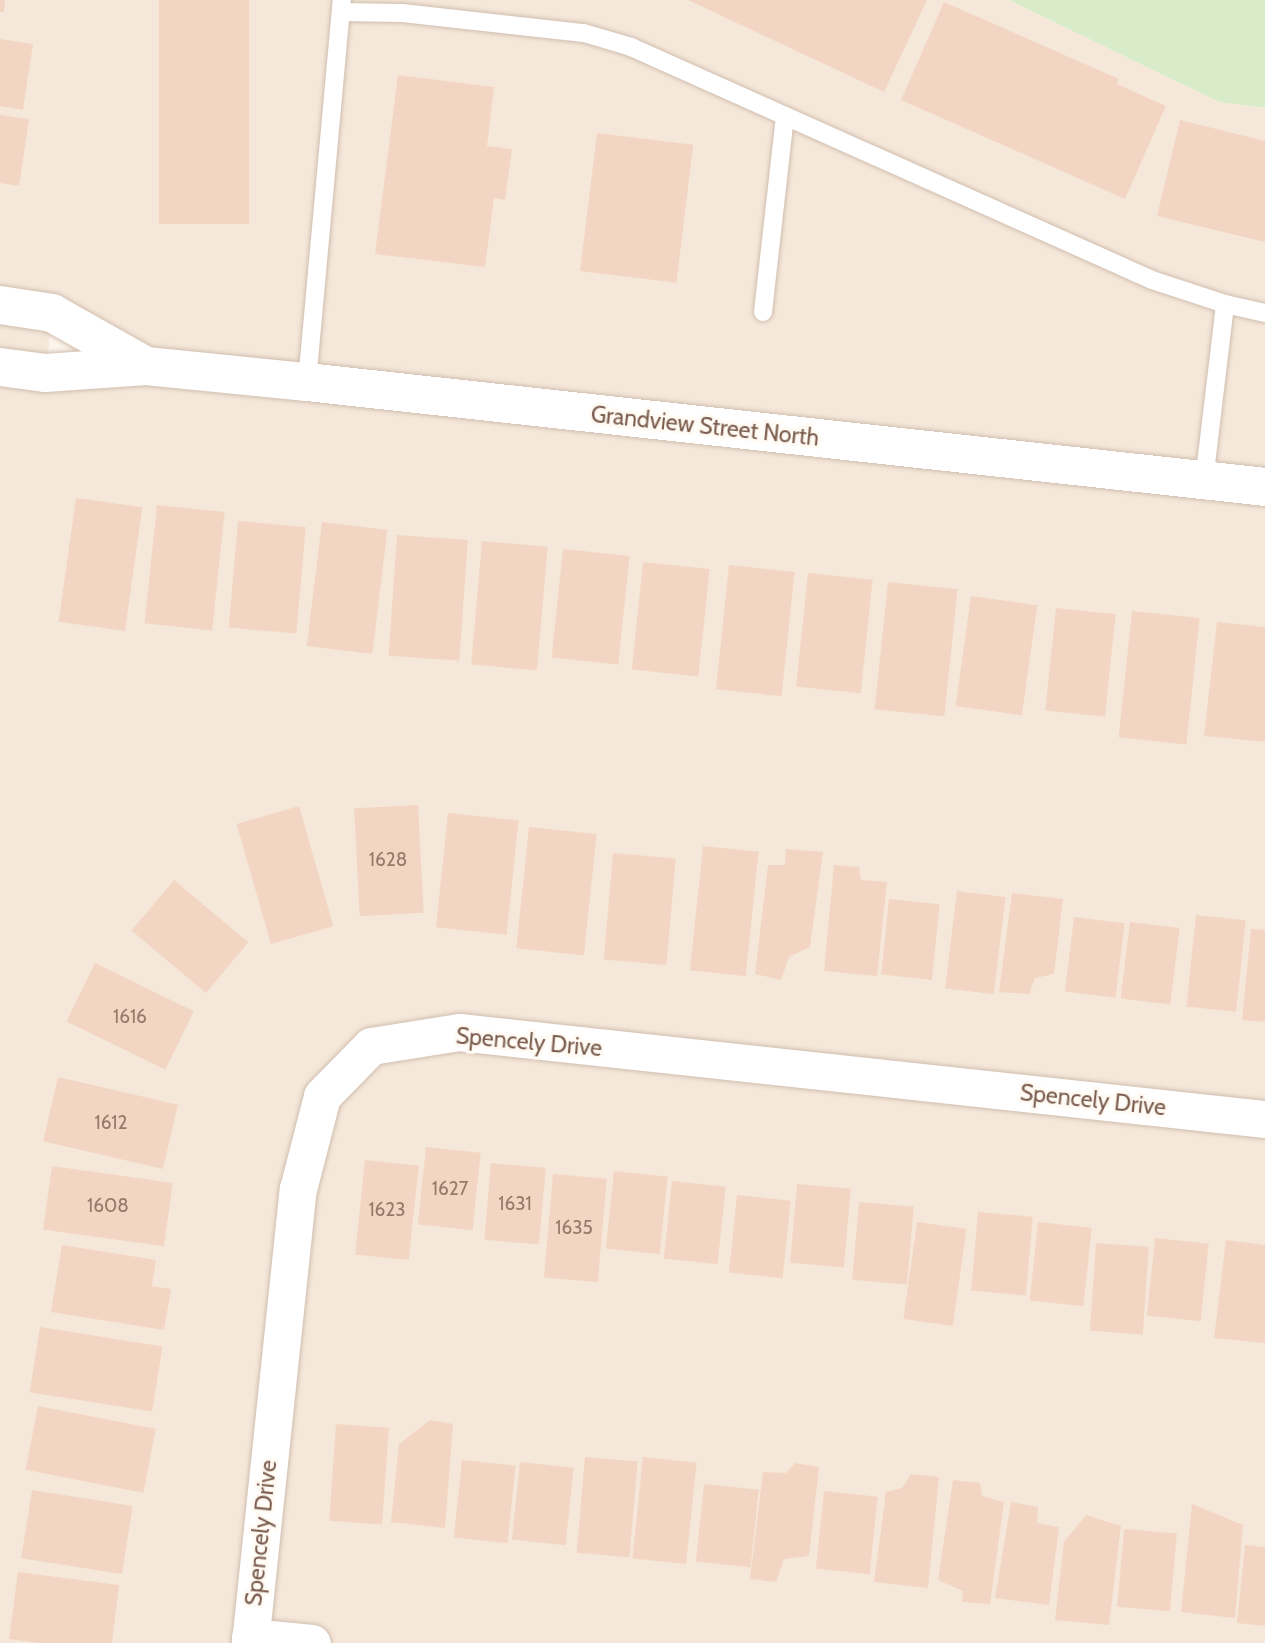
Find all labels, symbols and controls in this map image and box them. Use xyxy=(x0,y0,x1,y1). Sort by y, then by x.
street label: Grandview Street North xyxy=(590,400,820,452)
house number: 1628 xyxy=(369,849,407,871)
house number: 1616 xyxy=(113,1006,147,1028)
street label: Spencely Drive xyxy=(455,1022,603,1062)
street label: Spencely Drive xyxy=(1019,1079,1167,1121)
house number: 1612 xyxy=(95,1112,127,1134)
house number: 1627 xyxy=(432,1178,468,1200)
house number: 1631 xyxy=(498,1193,532,1215)
house number: 1608 xyxy=(87,1195,129,1217)
house number: 1623 xyxy=(368,1199,406,1221)
house number: 1635 xyxy=(555,1217,593,1239)
street label: Spencely Drive xyxy=(240,1459,282,1607)

